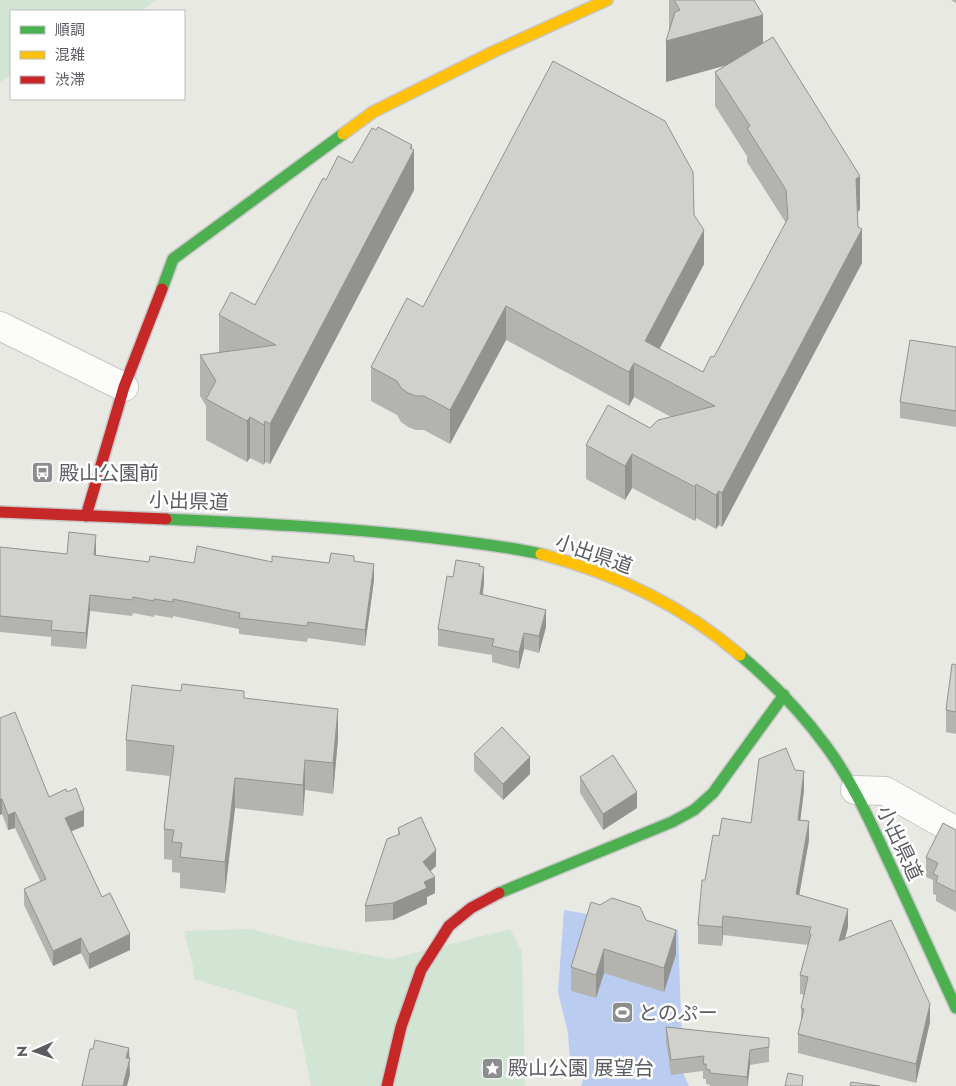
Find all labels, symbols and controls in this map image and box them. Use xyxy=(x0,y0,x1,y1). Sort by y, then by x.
legend xyxy=(10,10,185,100)
text: 順調 xyxy=(55,19,85,41)
text: 混雑 xyxy=(55,44,85,66)
text: 渋滞 xyxy=(55,69,85,91)
place label: 殿山公園前 xyxy=(59,459,159,488)
bus stop icon: 殿山公園前 xyxy=(31,461,55,485)
street label: 小出県道 xyxy=(149,486,229,517)
street label: 小出県道 xyxy=(551,528,636,581)
street label: 小出県道 xyxy=(870,801,930,886)
place label: とのぷー xyxy=(638,999,718,1028)
sports icon: とのぷー xyxy=(610,1001,634,1025)
north arrow xyxy=(10,1026,60,1076)
text: N xyxy=(12,1046,32,1057)
place label: 殿山公園 展望台 xyxy=(508,1054,654,1083)
place icon: 殿山公園 展望台 xyxy=(480,1056,504,1080)

